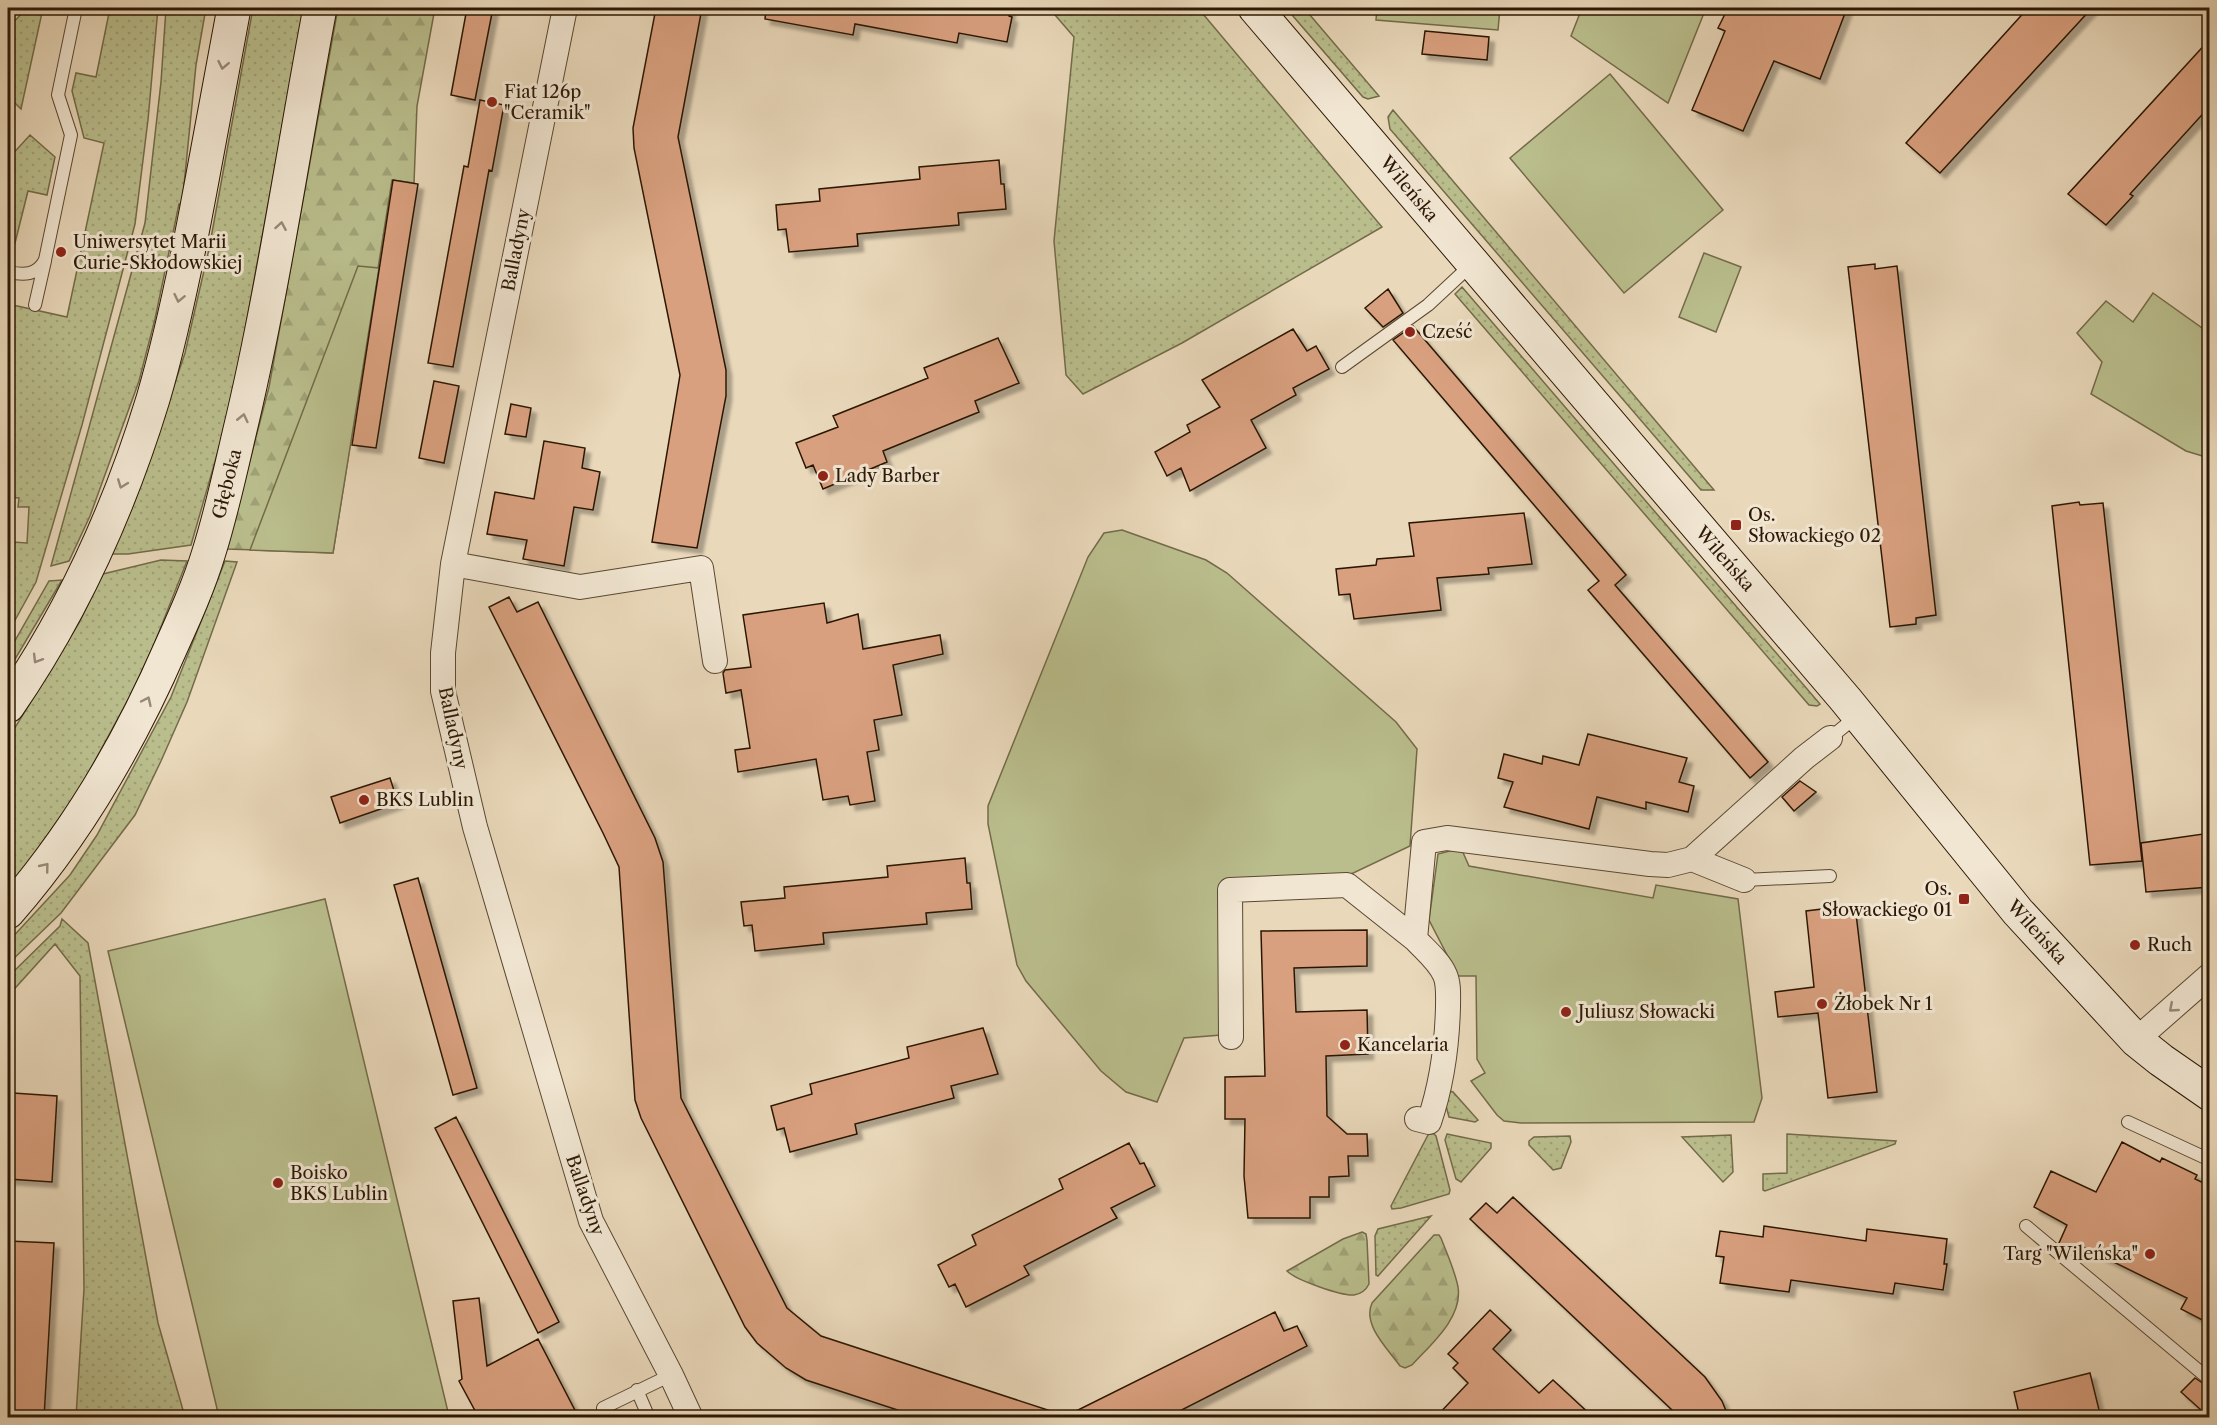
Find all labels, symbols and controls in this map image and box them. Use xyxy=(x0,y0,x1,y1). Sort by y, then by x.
one-way arrow xyxy=(217,60,230,70)
place label: Fiat 126p "Ceramik" xyxy=(504,81,591,124)
marker: Fiat 126p "Ceramik" xyxy=(485,95,499,109)
street label: Wileńska xyxy=(1375,151,1443,227)
street label: Balladyny xyxy=(497,206,535,293)
one-way arrow xyxy=(274,222,287,232)
place label: Uniwersytet Marii Curie-Skłodowskiej xyxy=(73,231,242,274)
marker: Uniwersytet Marii Curie-Skłodowskiej xyxy=(54,245,68,259)
one-way arrow xyxy=(173,293,186,303)
place label: Cześć xyxy=(1422,321,1473,343)
marker: Cześć xyxy=(1403,325,1417,339)
one-way arrow xyxy=(236,413,249,423)
street label: Głęboka xyxy=(208,446,246,521)
place label: Lady Barber xyxy=(835,465,940,487)
marker: Lady Barber xyxy=(816,469,830,483)
one-way arrow xyxy=(117,478,129,489)
place label: Os. Słowackiego 02 xyxy=(1748,504,1881,547)
marker: Os. Słowackiego 02 xyxy=(1729,518,1743,532)
street label: Wileńska xyxy=(1690,521,1760,596)
one-way arrow xyxy=(33,653,45,663)
street label: Balladyny xyxy=(434,685,473,772)
one-way arrow xyxy=(139,696,151,707)
place label: BKS Lublin xyxy=(376,789,474,811)
marker: BKS Lublin xyxy=(357,793,371,807)
one-way arrow xyxy=(38,862,49,873)
place label: Os. Słowackiego 01 xyxy=(1822,878,1952,921)
marker: Os. Słowackiego 01 xyxy=(1957,892,1971,906)
street label: Wileńska xyxy=(2002,895,2072,969)
place label: Ruch xyxy=(2147,934,2192,956)
marker: Ruch xyxy=(2128,938,2142,952)
place label: Żłobek Nr 1 xyxy=(1834,992,1933,1015)
marker: Żłobek Nr 1 xyxy=(1815,997,1829,1011)
place label: Juliusz Słowacki xyxy=(1575,1001,1716,1023)
one-way arrow xyxy=(2169,1001,2180,1012)
marker: Juliusz Słowacki xyxy=(1559,1005,1573,1019)
place label: Kancelaria xyxy=(1357,1034,1449,1056)
marker: Kancelaria xyxy=(1338,1038,1352,1052)
street label: Balladyny xyxy=(561,1152,609,1239)
place label: Boisko BKS Lublin xyxy=(290,1162,388,1205)
marker: Boisko BKS Lublin xyxy=(271,1176,285,1190)
place label: Targ "Wileńska" xyxy=(2003,1243,2138,1265)
marker: Targ "Wileńska" xyxy=(2143,1247,2157,1261)

